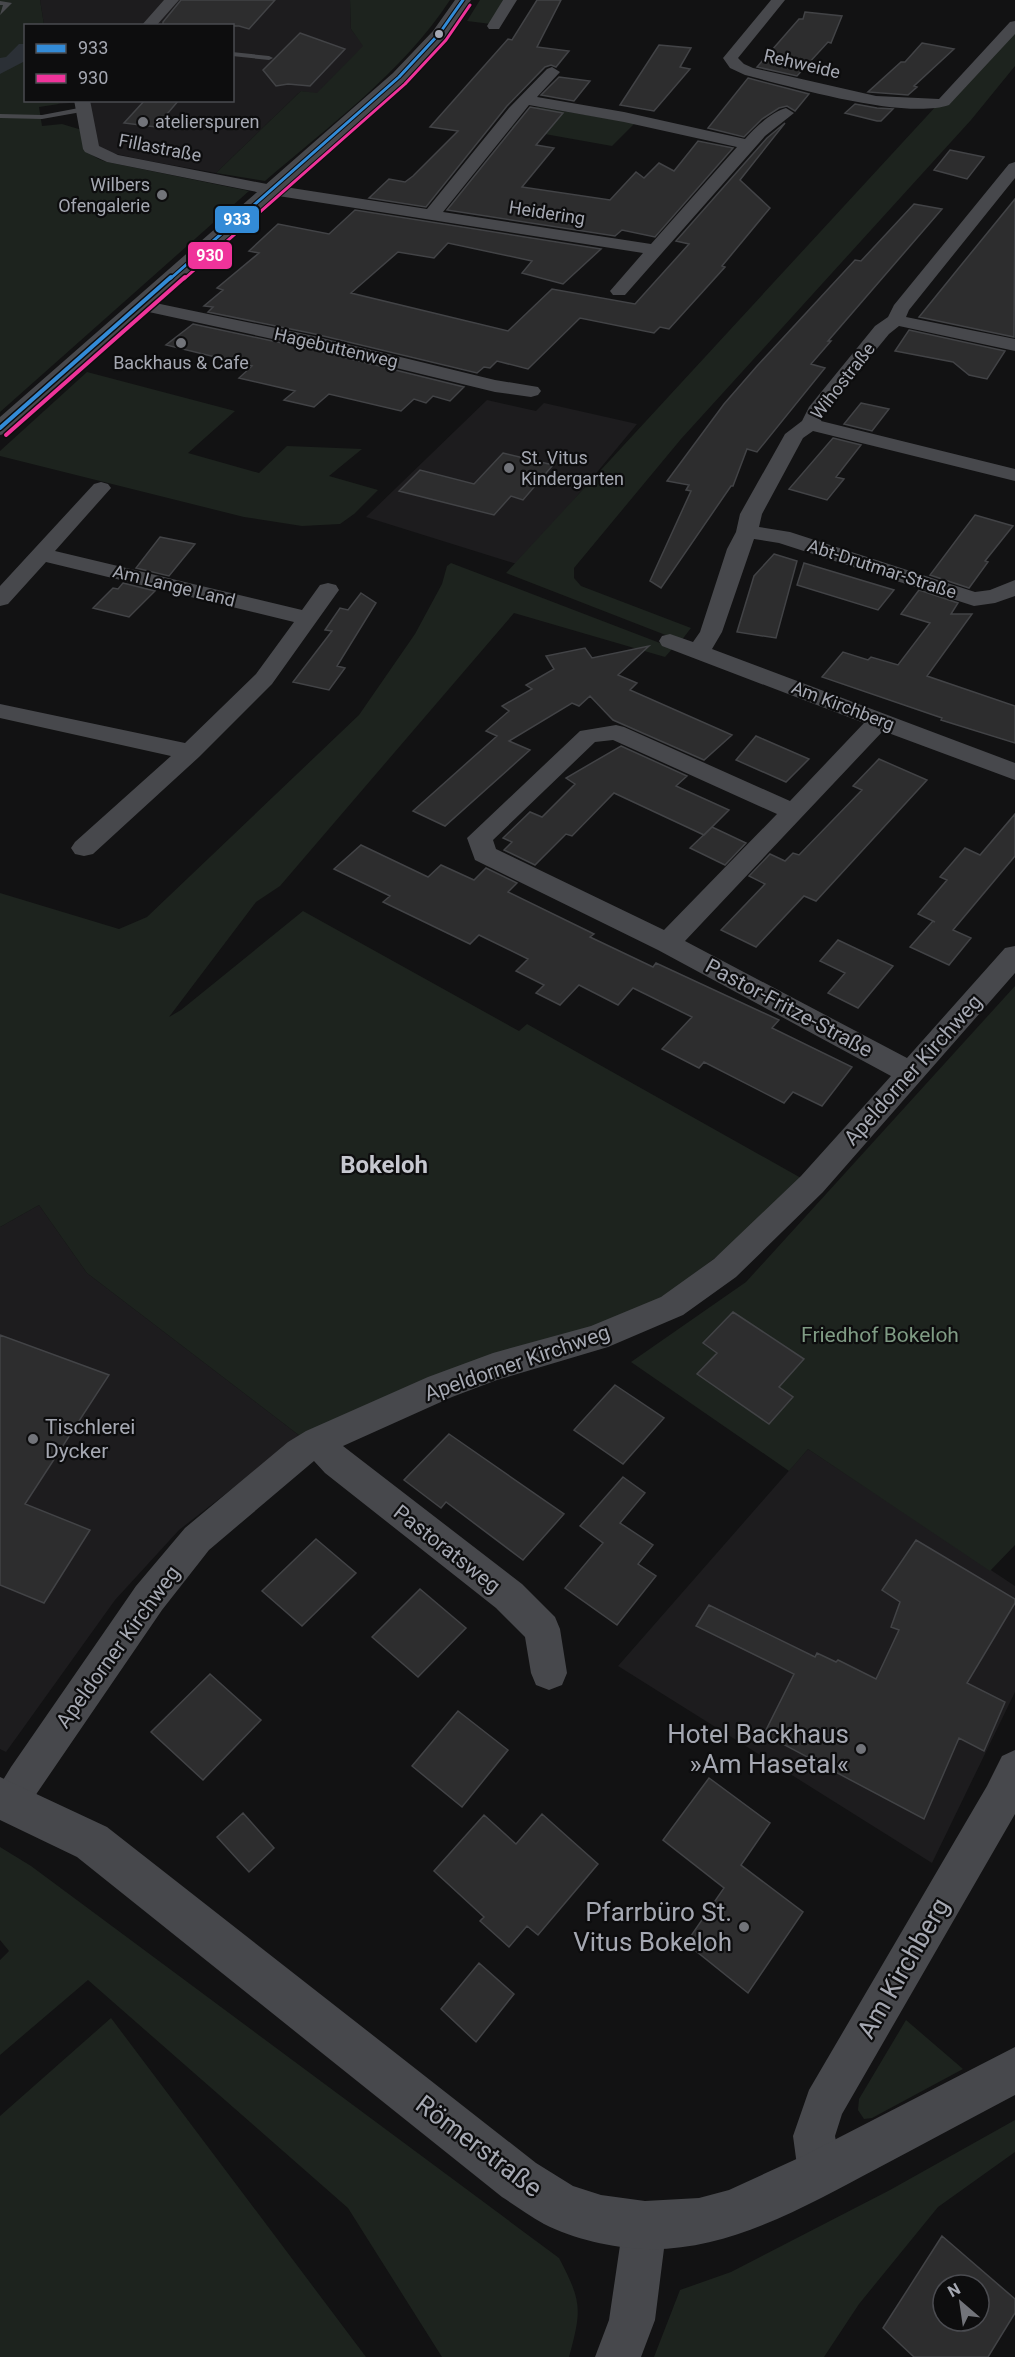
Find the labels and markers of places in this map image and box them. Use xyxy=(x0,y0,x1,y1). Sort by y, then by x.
unlabelled marker xyxy=(433,28,445,40)
place label: atelierspuren xyxy=(155,111,259,132)
marker: atelierspuren xyxy=(136,115,150,129)
place label: Wilbers Ofengalerie xyxy=(58,174,150,216)
marker: Wilbers Ofengalerie xyxy=(155,188,169,202)
marker: Backhaus & Cafe xyxy=(174,336,188,350)
place label: Backhaus & Cafe xyxy=(113,352,249,373)
place label: St. Vitus Kindergarten xyxy=(521,447,624,489)
marker: St. Vitus Kindergarten xyxy=(502,461,516,475)
place label: Tischlerei Dycker xyxy=(45,1415,135,1463)
marker: Tischlerei Dycker xyxy=(26,1432,40,1446)
place label: Hotel Backhaus »Am Hasetal« xyxy=(667,1719,849,1779)
marker: Hotel Backhaus »Am Hasetal« xyxy=(854,1742,868,1756)
place label: Pfarrbüro St. Vitus Bokeloh xyxy=(573,1897,732,1957)
marker: Pfarrbüro St. Vitus Bokeloh xyxy=(737,1920,751,1934)

